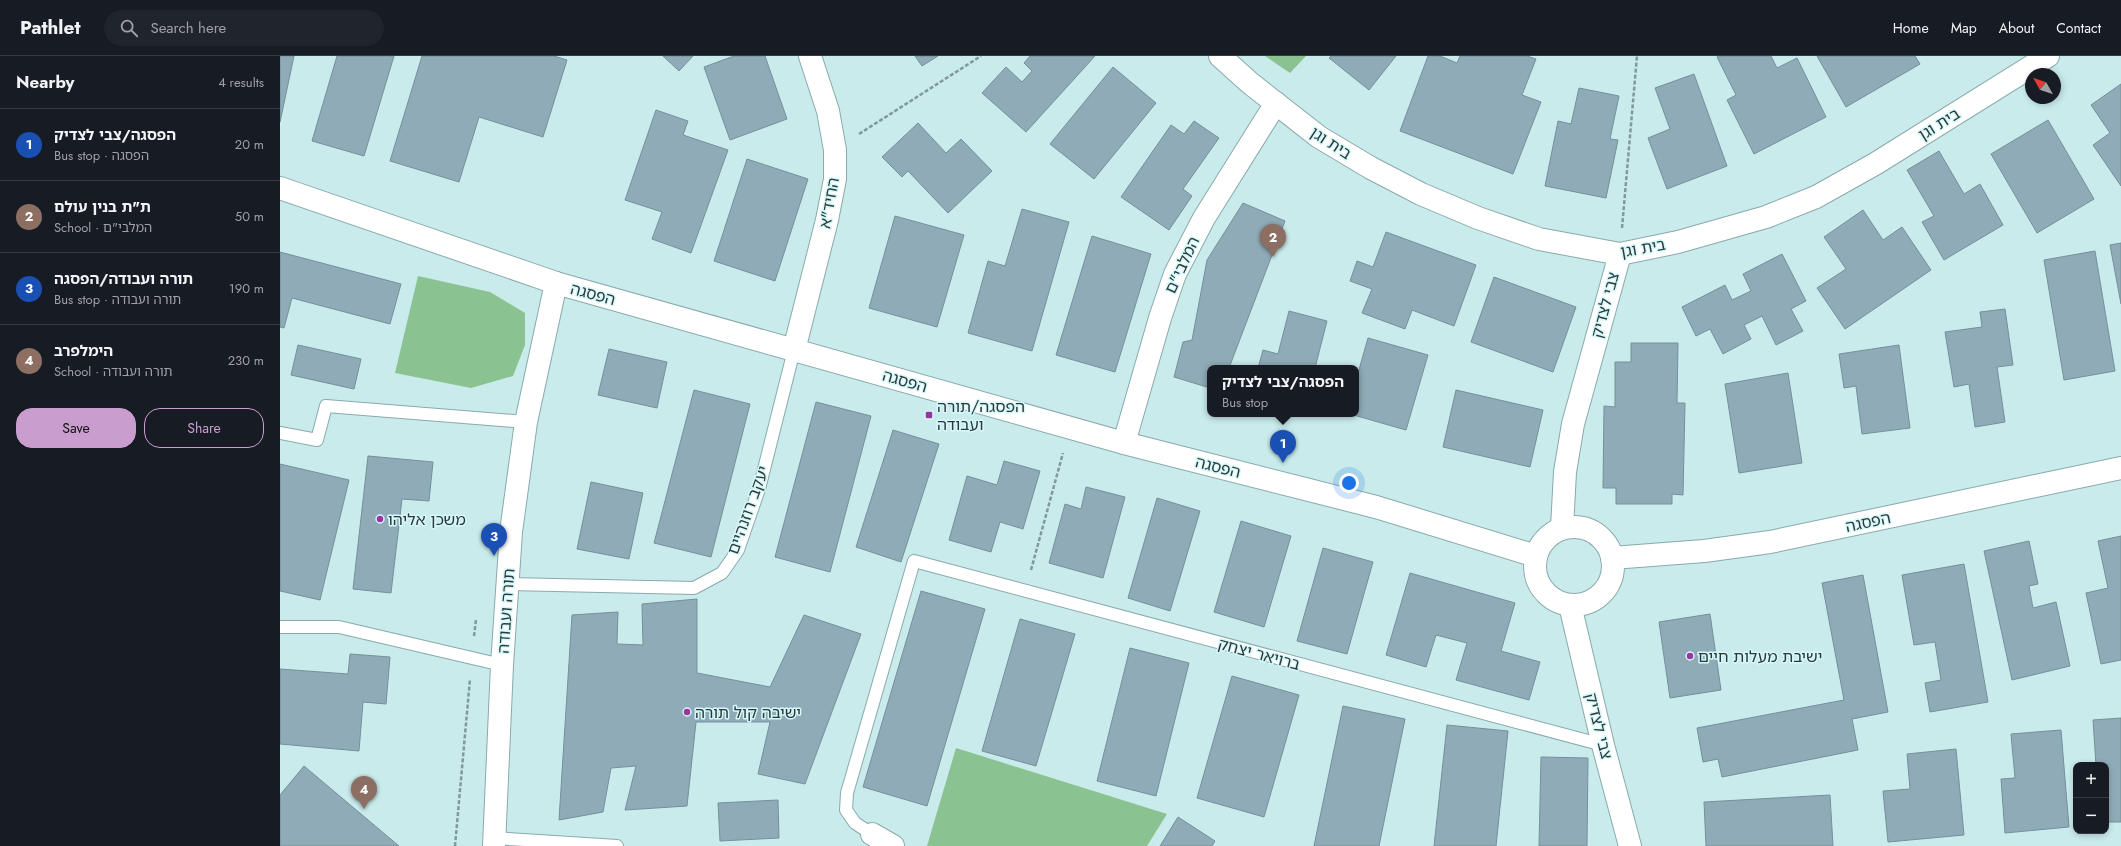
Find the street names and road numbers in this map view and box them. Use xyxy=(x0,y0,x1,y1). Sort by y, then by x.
street label: בית וגן xyxy=(1914,102,1964,146)
street label: בית וגן xyxy=(1306,121,1356,165)
street label: החיד"א xyxy=(813,176,845,230)
street label: המלבי"ם xyxy=(1159,233,1205,297)
street label: בית וגן xyxy=(1619,233,1667,263)
street label: צבי לצדיק xyxy=(1585,269,1625,341)
street label: הפסגה xyxy=(568,277,618,311)
street label: הפסגה xyxy=(880,364,930,398)
street label: הפסגה xyxy=(1193,450,1243,484)
street label: יעקב רוזנהיים xyxy=(721,463,775,557)
street label: הפסגה xyxy=(1843,506,1893,538)
street label: תורה ועבודה xyxy=(492,568,520,654)
street label: ברויאר יצחק xyxy=(1215,632,1303,676)
street label: צבי לצדיק xyxy=(1580,690,1618,762)

